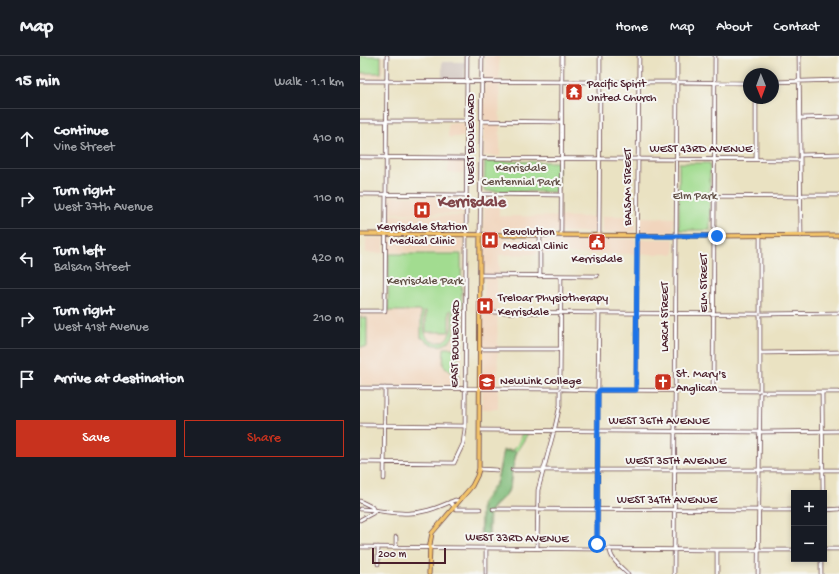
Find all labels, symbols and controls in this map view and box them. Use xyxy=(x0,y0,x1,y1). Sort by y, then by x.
text: Map xyxy=(20,16,53,39)
text: Home xyxy=(616,19,648,36)
text: Map xyxy=(670,19,694,36)
text: About xyxy=(716,19,752,36)
text: Contact xyxy=(774,19,819,36)
north arrow xyxy=(743,68,779,104)
text: 15 min xyxy=(16,72,60,92)
text: Walk · 1.1 km xyxy=(274,75,344,90)
place label: Pacific Spirit United Church xyxy=(586,78,657,106)
temple icon: Pacific Spirit United Church xyxy=(564,82,584,102)
street label: WEST BOULEVARD xyxy=(465,93,479,184)
text: Continue xyxy=(54,122,108,140)
icon: ahead xyxy=(16,128,38,150)
text: 410 m xyxy=(313,131,344,146)
text: Vine Street xyxy=(54,140,115,155)
street label: WEST 43RD AVENUE xyxy=(649,143,753,157)
street label: BALSAM STREET xyxy=(622,147,636,227)
park label: Kerrisdale Centennial Park xyxy=(482,162,562,190)
text: Turn right xyxy=(54,182,114,200)
icon: right xyxy=(16,188,38,210)
park label: Elm Park xyxy=(673,190,719,204)
text: 110 m xyxy=(314,191,344,206)
district label: Kerrisdale xyxy=(437,194,507,213)
text: West 37th Avenue xyxy=(54,200,153,215)
hospital icon: Kerrisdale Station Medical Clinic xyxy=(412,200,432,220)
place label: Kerrisdale Station Medical Clinic xyxy=(377,221,467,249)
place label: Revolution Medical Clinic xyxy=(503,226,568,254)
route end xyxy=(708,227,726,245)
hospital icon: Revolution Medical Clinic xyxy=(480,230,500,250)
public building icon: Kerrisdale xyxy=(587,232,607,252)
text: Turn left xyxy=(54,242,105,260)
icon: left xyxy=(16,248,38,270)
text: 420 m xyxy=(312,251,344,266)
street label: ELM STREET xyxy=(698,252,712,313)
place label: Kerrisdale xyxy=(572,253,623,267)
text: Balsam Street xyxy=(54,260,130,275)
park label: Kerrisdale Park xyxy=(387,275,465,289)
street label: LARCH STREET xyxy=(659,281,673,352)
place label: Treloar Physiotherapy Kerrisdale xyxy=(497,292,608,320)
hospital icon: Treloar Physiotherapy Kerrisdale xyxy=(475,296,495,316)
street label: EAST BOULEVARD xyxy=(448,300,464,388)
text: Turn right xyxy=(54,302,114,320)
icon: right xyxy=(16,308,38,330)
text: 210 m xyxy=(313,311,344,326)
text: West 41st Avenue xyxy=(54,320,149,335)
icon: arrive xyxy=(16,368,38,390)
place label: St. Mary's Anglican xyxy=(676,368,726,396)
text: Arrive at destination xyxy=(54,370,184,388)
school or university icon: NewLink College xyxy=(477,372,497,392)
church icon: St. Mary's Anglican xyxy=(653,372,673,392)
place label: NewLink College xyxy=(500,375,582,389)
street label: WEST 36TH AVENUE xyxy=(609,415,710,429)
button: Save xyxy=(16,420,176,457)
button: Share xyxy=(184,420,344,457)
street label: WEST 35TH AVENUE xyxy=(625,455,727,469)
map controls xyxy=(791,490,827,562)
button: + xyxy=(791,490,827,526)
street label: WEST 34TH AVENUE xyxy=(617,494,718,508)
button: − xyxy=(791,526,827,562)
street label: WEST 33RD AVENUE xyxy=(465,531,569,547)
route start xyxy=(588,535,606,553)
scale bar xyxy=(372,546,446,565)
text: 200 m xyxy=(378,549,406,561)

